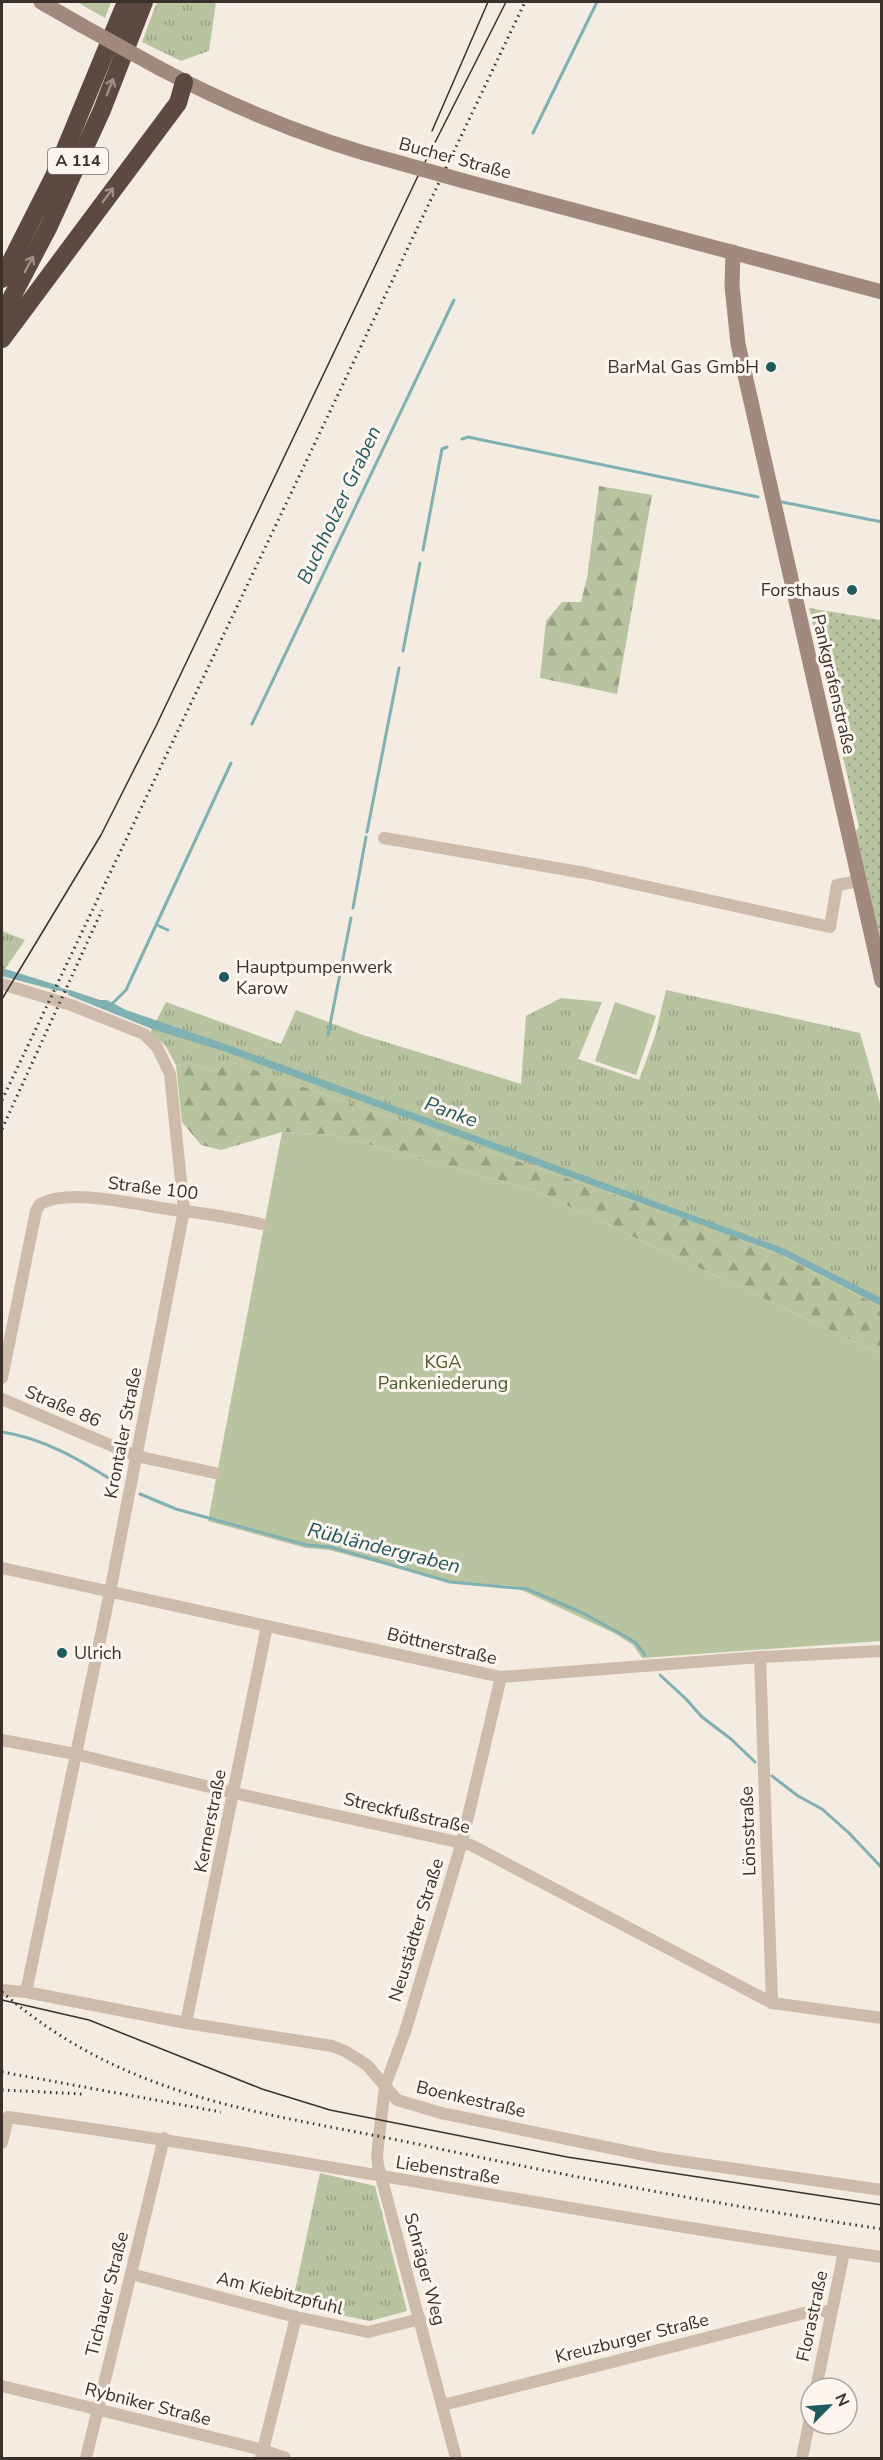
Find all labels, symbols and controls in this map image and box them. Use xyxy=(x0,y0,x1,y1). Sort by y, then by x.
one-way arrow xyxy=(106,78,117,97)
street label: Bucher Straße xyxy=(396,131,514,185)
road number: A 114 xyxy=(48,148,108,174)
one-way arrow xyxy=(102,187,115,203)
one-way arrow xyxy=(23,256,35,273)
place label: BarMal Gas GmbH xyxy=(607,355,759,379)
marker: BarMal Gas GmbH xyxy=(764,360,778,374)
water label: Buchholzer Graben xyxy=(291,422,387,588)
place label: Forsthaus xyxy=(761,578,840,602)
marker: Forsthaus xyxy=(845,583,859,597)
street label: Pankgrafenstraße xyxy=(806,612,862,756)
place label: Hauptpumpenwerk Karow xyxy=(236,955,393,1000)
marker: Hauptpumpenwerk Karow xyxy=(217,970,231,984)
water label: Panke xyxy=(421,1090,482,1134)
street label: Straße 100 xyxy=(106,1171,200,1205)
park label: KGA Pankeniederung xyxy=(378,1350,508,1395)
street label: Krontaler Straße xyxy=(98,1365,148,1501)
street label: Straße 86 xyxy=(21,1379,105,1433)
water label: Rübländergraben xyxy=(305,1516,463,1580)
street label: Böttnerstraße xyxy=(385,1622,499,1670)
place label: Ulrich xyxy=(74,1641,122,1665)
marker: Ulrich xyxy=(55,1646,69,1660)
street label: Kernerstraße xyxy=(188,1767,232,1875)
street label: Lönsstraße xyxy=(734,1786,762,1876)
street label: Streckfußstraße xyxy=(341,1787,473,1839)
street label: Neustädter Straße xyxy=(383,1855,449,2005)
street label: Boenkestraße xyxy=(414,2075,528,2123)
street label: Liebenstraße xyxy=(394,2150,502,2190)
street label: Schräger Weg xyxy=(398,2210,452,2328)
street label: Tichauer Straße xyxy=(80,2229,134,2359)
street label: Am Kiebitzpfuhl xyxy=(214,2266,346,2320)
street label: Florastraße xyxy=(791,2268,833,2364)
street label: Kreuzburger Straße xyxy=(553,2307,711,2369)
north arrow xyxy=(799,2376,859,2436)
street label: Rybniker Straße xyxy=(82,2377,214,2431)
text: N xyxy=(829,2390,854,2410)

